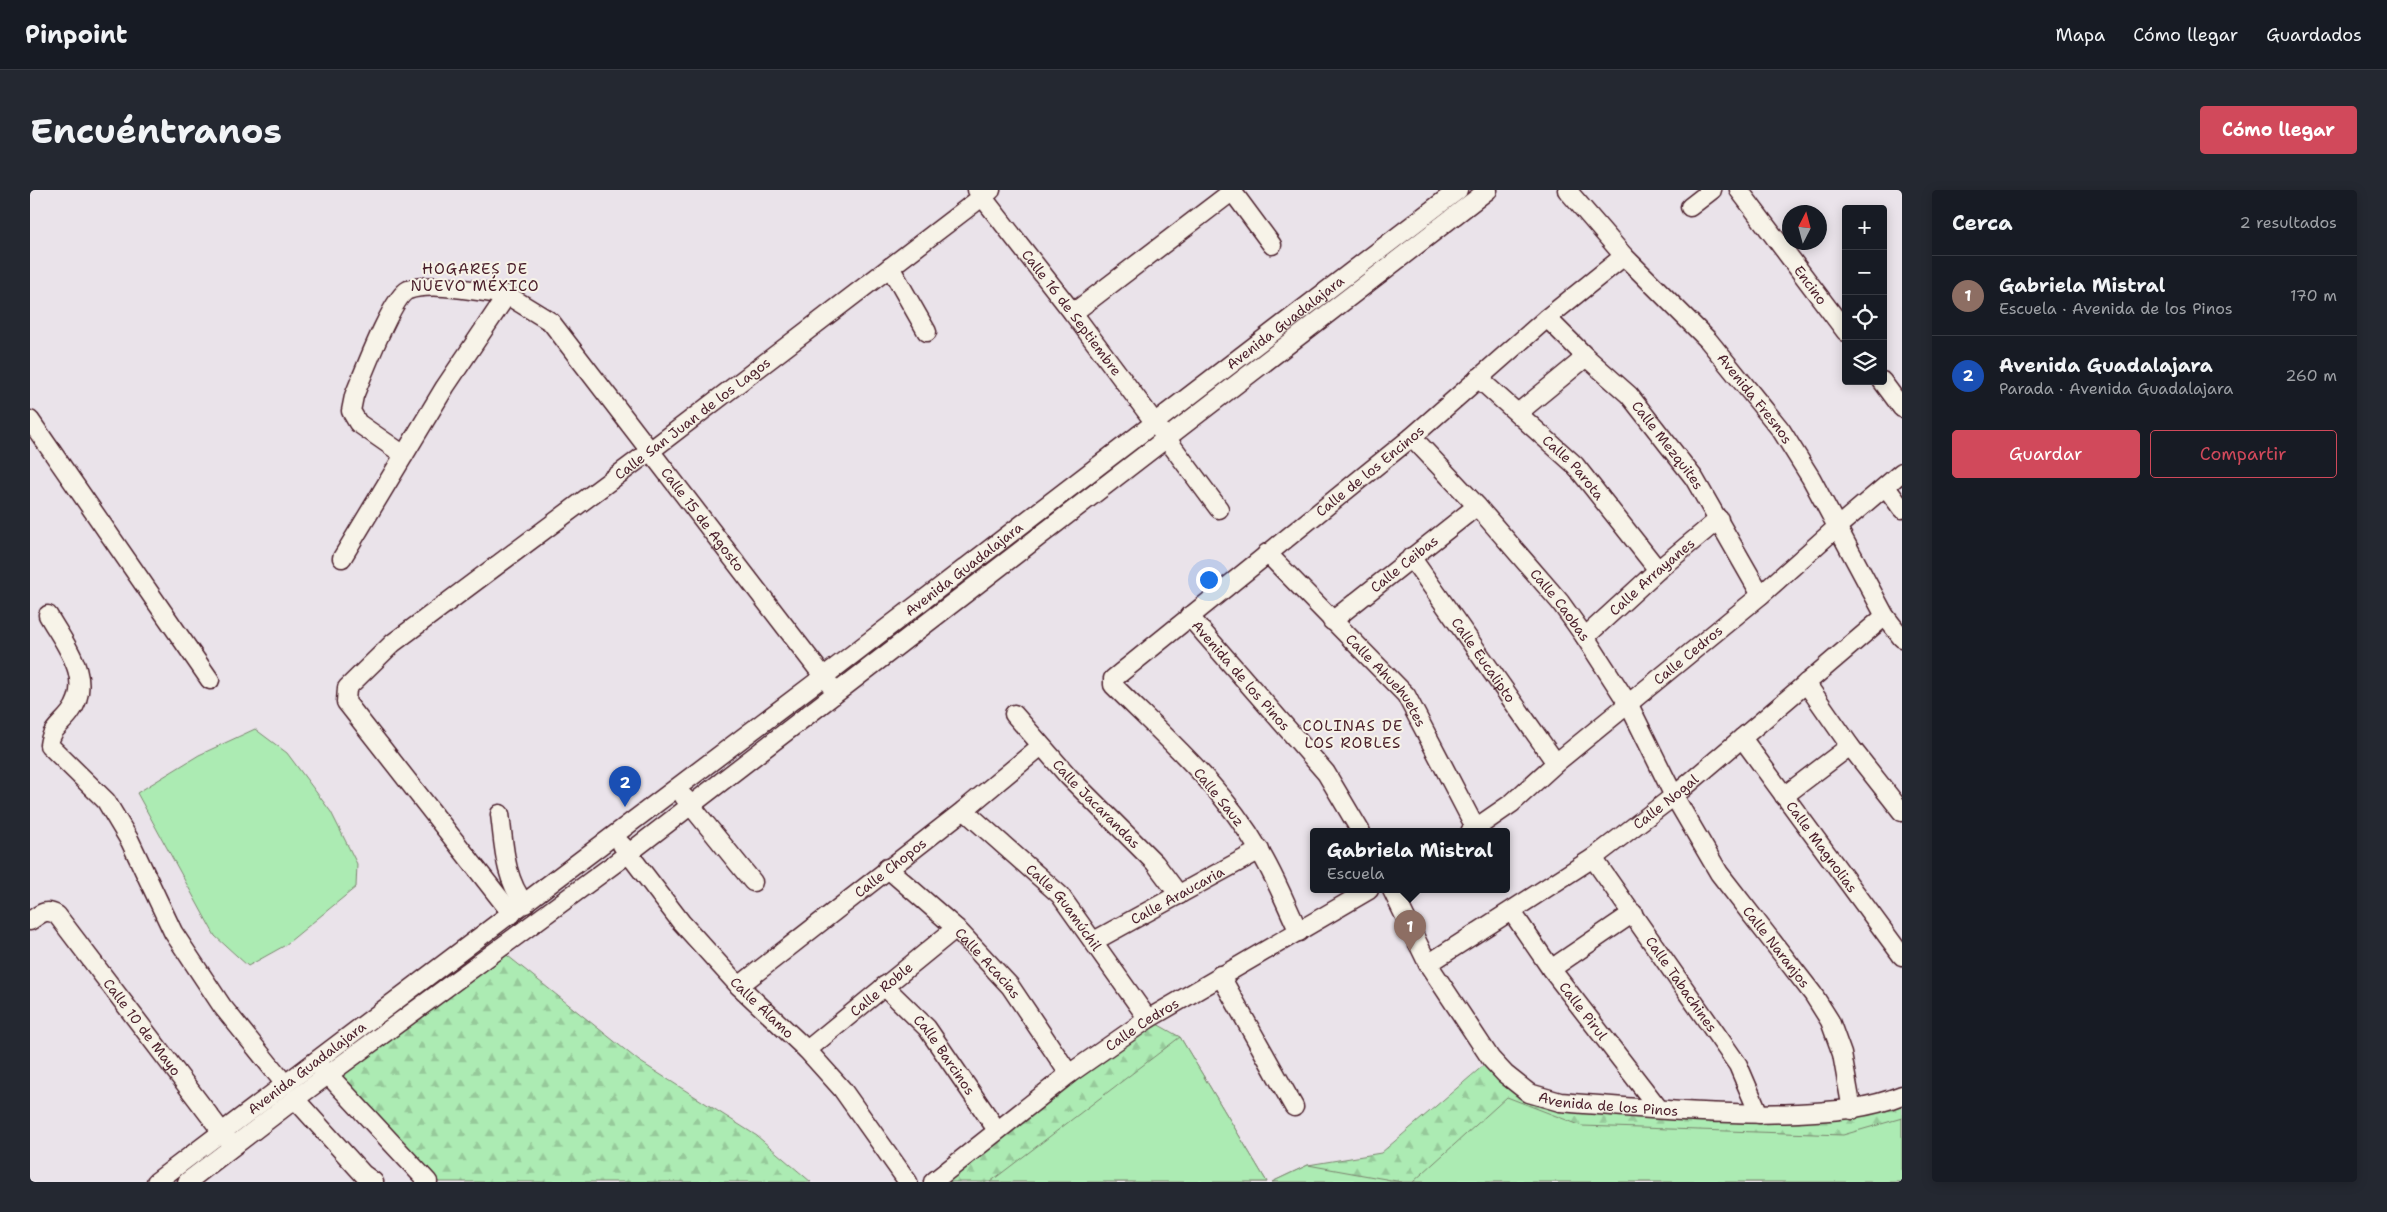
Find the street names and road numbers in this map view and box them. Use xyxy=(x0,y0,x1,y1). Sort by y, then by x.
street label: Calle 16 de Septiembre xyxy=(1018,246,1126,379)
street label: Encino xyxy=(1790,262,1831,308)
street label: Avenida Guadalajara xyxy=(1223,272,1348,373)
street label: Avenida Fresnos xyxy=(1713,349,1796,447)
street label: Calle San Juan de los Lagos xyxy=(611,353,774,483)
street label: Calle Mezquites xyxy=(1628,397,1708,493)
street label: Calle de los Encinos xyxy=(1312,421,1428,520)
street label: Calle Parota xyxy=(1539,431,1608,504)
street label: Calle 15 de Agosto xyxy=(657,464,748,575)
street label: Avenida Guadalajara xyxy=(901,518,1026,620)
street label: Calle Ceibas xyxy=(1366,531,1442,596)
street label: Calle Arrayanes xyxy=(1605,534,1698,619)
street label: Calle Caobas xyxy=(1526,565,1594,645)
street label: Calle Eucalipto xyxy=(1447,614,1520,706)
street label: Avenida de los Pinos xyxy=(1188,617,1294,735)
street label: Calle Cedros xyxy=(1650,621,1726,689)
street label: Calle Ahuehuetes xyxy=(1342,630,1430,730)
street label: Calle Jacarandas xyxy=(1049,756,1144,852)
street label: Calle Sauz xyxy=(1190,764,1248,830)
street label: Calle Nogal xyxy=(1629,770,1703,833)
street label: Calle Magnolias xyxy=(1782,798,1861,896)
street label: Calle Chopos xyxy=(851,834,930,901)
street label: Calle Guamúchil xyxy=(1022,860,1106,955)
street label: Calle Araucaria xyxy=(1127,862,1228,928)
street label: Calle Naranjos xyxy=(1739,902,1814,992)
street label: Calle Acacias xyxy=(951,924,1025,1002)
street label: Calle Tabachines xyxy=(1642,933,1721,1036)
street label: Calle Roble xyxy=(846,958,916,1020)
street label: Calle Álamo xyxy=(726,973,798,1042)
street label: Calle 10 de Mayo xyxy=(99,975,185,1080)
street label: Calle Pirul xyxy=(1555,978,1612,1044)
street label: Calle Cedros xyxy=(1102,994,1182,1055)
street label: Calle Barcinos xyxy=(910,1011,979,1098)
street label: Avenida Guadalajara xyxy=(244,1017,370,1118)
street label: Avenida de los Pinos xyxy=(1536,1087,1679,1120)

